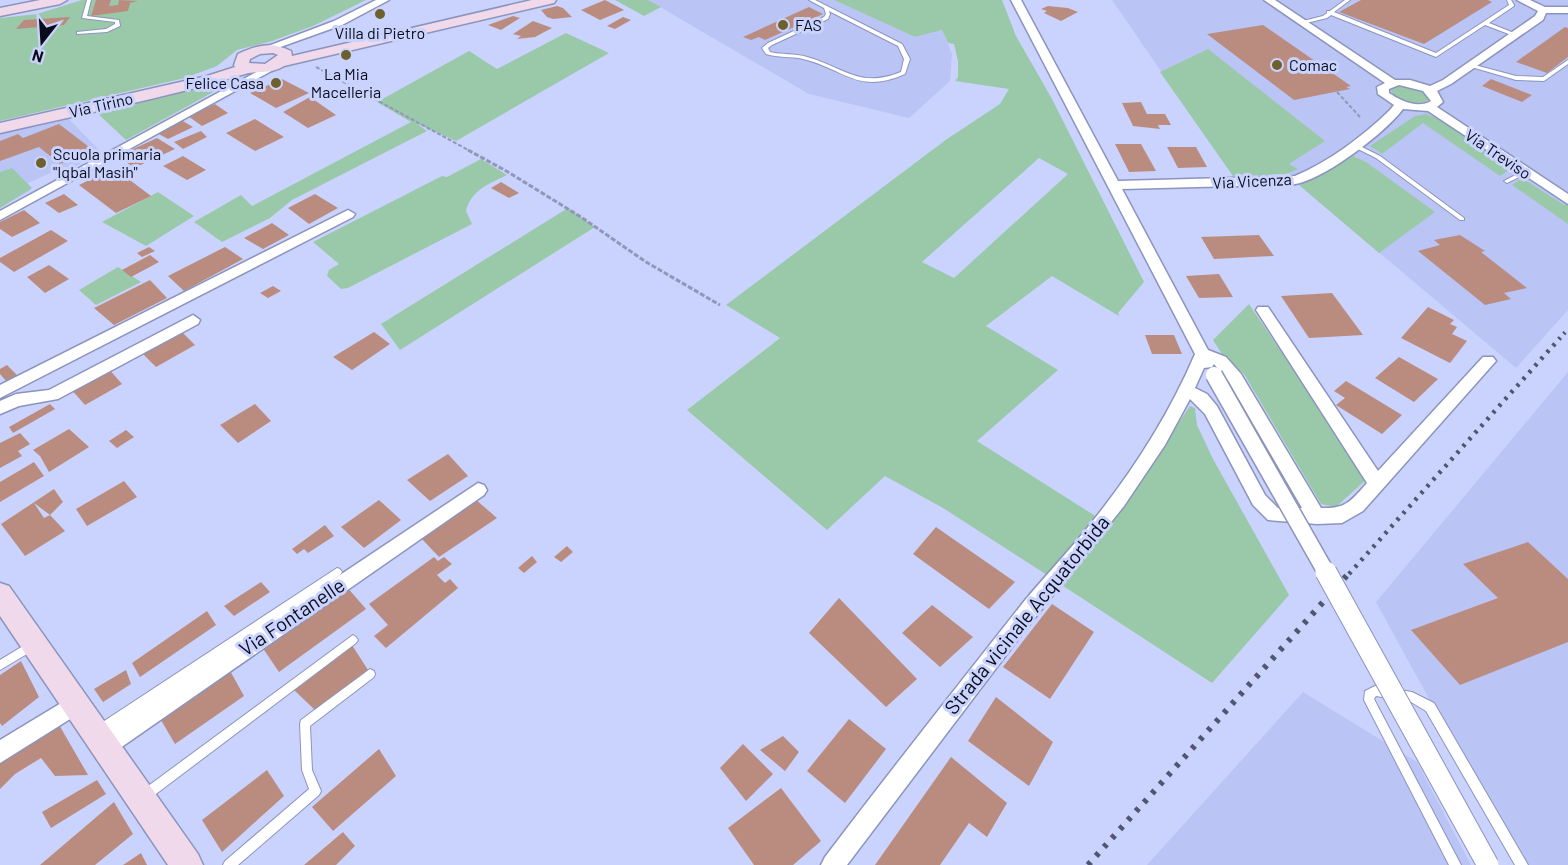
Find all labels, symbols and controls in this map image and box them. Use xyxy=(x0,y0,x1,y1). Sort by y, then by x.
marker: Villa di Pietro xyxy=(373,7,387,21)
north arrow xyxy=(12,12,72,72)
place label: FAS xyxy=(795,15,822,34)
marker: FAS xyxy=(776,18,790,32)
place label: Villa di Pietro xyxy=(335,23,425,42)
text: N xyxy=(30,46,45,67)
marker: La Mia Macelleria xyxy=(339,48,353,62)
place label: Comac xyxy=(1289,55,1337,74)
marker: Comac xyxy=(1270,58,1284,72)
place label: La Mia Macelleria xyxy=(311,64,381,101)
place label: Felice Casa xyxy=(186,73,264,92)
marker: Felice Casa xyxy=(269,76,283,90)
street label: Via Tirino xyxy=(67,88,135,121)
street label: Via Treviso xyxy=(1462,125,1535,183)
place label: Scuola primaria "Iqbal Masih" xyxy=(53,144,161,181)
marker: Scuola primaria "Iqbal Masih" xyxy=(34,156,48,170)
street label: Via Vicenza xyxy=(1212,169,1292,192)
street label: Strada vicinale Acquatorbida xyxy=(939,510,1114,718)
street label: Via Fontanelle xyxy=(234,572,349,660)

